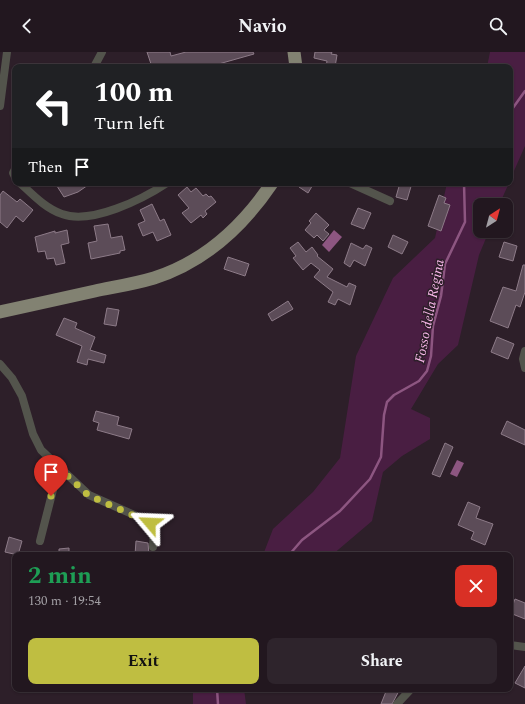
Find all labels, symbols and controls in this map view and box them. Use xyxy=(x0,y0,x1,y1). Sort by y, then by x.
text: Navio xyxy=(238,13,287,40)
icon: back xyxy=(16,15,38,37)
icon: search xyxy=(487,15,509,37)
text: 100 m xyxy=(94,71,173,114)
icon: left xyxy=(28,80,80,132)
text: Turn left xyxy=(94,110,165,137)
text: Then xyxy=(28,156,63,179)
icon: arrive xyxy=(71,156,93,178)
north arrow xyxy=(473,198,513,238)
map controls xyxy=(473,198,513,238)
water label: Fosso della Regina xyxy=(409,257,450,365)
pin xyxy=(34,455,68,496)
icon: arrive xyxy=(40,461,62,483)
position arrow xyxy=(129,502,171,544)
text: 2 min xyxy=(28,558,92,594)
button: close xyxy=(455,565,497,607)
text: 130 m · 19:54 xyxy=(28,591,101,611)
button: Exit xyxy=(28,638,259,684)
button: Share xyxy=(267,638,497,684)

